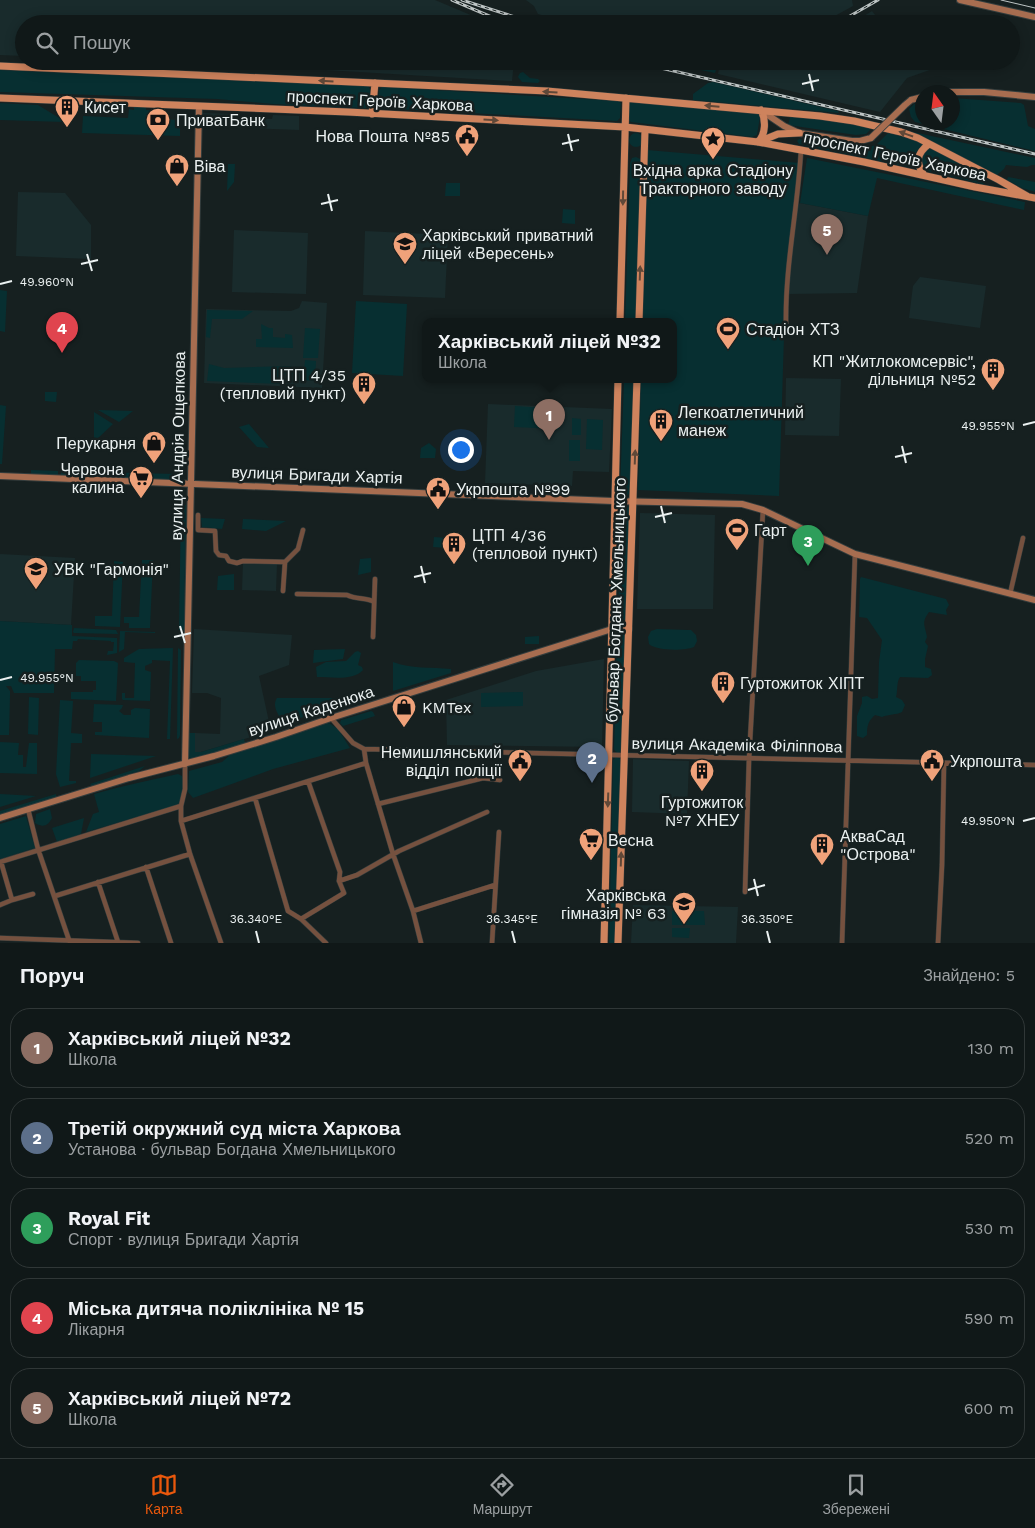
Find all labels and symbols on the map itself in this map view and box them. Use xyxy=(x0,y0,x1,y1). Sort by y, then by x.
one-way arrow xyxy=(318,77,334,85)
north arrow xyxy=(915,85,960,130)
street label: проспект Героїв Харкова xyxy=(286,87,474,115)
one-way arrow xyxy=(542,87,558,95)
building icon: Кисет xyxy=(54,94,80,128)
place label: Кисет xyxy=(84,98,127,117)
one-way arrow xyxy=(704,101,720,109)
bank icon: ПриватБанк xyxy=(145,107,171,141)
place label: ПриватБанк xyxy=(176,111,266,130)
one-way arrow xyxy=(483,116,499,124)
public building icon: Нова Пошта №85 xyxy=(454,123,480,157)
place icon: Вхідна арка Стадіону Тракторного заводу xyxy=(700,126,726,160)
place label: Нова Пошта №85 xyxy=(315,127,450,146)
street label: проспект Героїв Харкова xyxy=(802,127,988,185)
one-way arrow xyxy=(898,130,913,138)
shop icon: Віва xyxy=(164,153,190,187)
place label: Віва xyxy=(194,157,226,176)
place label: Вхідна арка Стадіону Тракторного заводу xyxy=(633,161,793,198)
one-way arrow xyxy=(619,191,627,207)
pin: 5 xyxy=(811,214,843,255)
place label: Харківський приватний ліцей «Вересень» xyxy=(422,226,593,263)
school or university icon: Харківський приватний ліцей «Вересень» xyxy=(392,231,418,265)
one-way arrow xyxy=(636,264,644,280)
text: 49.960°N xyxy=(20,275,74,289)
pin: 4 xyxy=(46,312,78,353)
sports icon: Стадіон ХТЗ xyxy=(715,316,741,350)
place label: Стадіон ХТЗ xyxy=(746,320,840,339)
street label: вулиця Андрія Ощепкова xyxy=(167,351,189,541)
place label: КП "Житлокомсервіс", дільниця №52 xyxy=(812,352,976,389)
building icon: КП "Житлокомсервіс", дільниця №52 xyxy=(980,357,1006,391)
place label: ЦТП 4/35 (тепловий пункт) xyxy=(220,366,346,403)
building icon: ЦТП 4/35 (тепловий пункт) xyxy=(351,371,377,405)
pin: 1 xyxy=(533,399,565,440)
place label: Легкоатлетичний манеж xyxy=(678,403,804,440)
building icon: Легкоатлетичний манеж xyxy=(648,408,674,442)
text: 49.955°N xyxy=(961,419,1015,433)
shop icon: Перукарня xyxy=(141,430,167,464)
place label: Перукарня xyxy=(56,434,136,453)
your location xyxy=(448,437,474,463)
one-way arrow xyxy=(631,449,639,465)
place label: Червона калина xyxy=(61,460,124,497)
street label: вулиця Бригади Хартія xyxy=(231,463,403,487)
supermarket icon: Червона калина xyxy=(128,465,154,499)
public building icon: Укрпошта №99 xyxy=(425,476,451,510)
street label: бульвар Богдана Хмельницького xyxy=(602,477,630,723)
place label: Укрпошта №99 xyxy=(456,480,571,499)
sports icon: Гарт xyxy=(724,517,750,551)
place label: Гарт xyxy=(754,521,787,540)
pin: 3 xyxy=(792,525,824,566)
place label: ЦТП 4/36 (тепловой пункт) xyxy=(472,526,598,563)
building icon: ЦТП 4/36 (тепловой пункт) xyxy=(441,531,467,565)
school or university icon: УВК "Гармонія" xyxy=(23,556,49,590)
place label: УВК "Гармонія" xyxy=(54,560,169,579)
building icon: Гуртожиток ХІПТ xyxy=(710,670,736,704)
text: 49.955°N xyxy=(20,671,74,685)
place label: Гуртожиток ХІПТ xyxy=(740,674,865,693)
street label: вулиця Каденюка xyxy=(246,682,376,740)
shop icon: KMTex xyxy=(391,694,417,728)
place label: KMTex xyxy=(422,698,472,717)
street label: вулиця Академіка Філіппова xyxy=(631,734,843,756)
pin: 2 xyxy=(576,742,608,783)
place label: Немишлянський відділ поліції xyxy=(381,743,503,780)
public building icon: Немишлянський відділ поліції xyxy=(507,748,533,782)
public building icon: Укрпошта xyxy=(919,748,945,782)
place label: Укрпошта xyxy=(950,752,1022,771)
building icon: Гуртожиток №7 ХНЕУ xyxy=(689,758,715,792)
one-way arrow xyxy=(603,792,611,808)
place label: Гуртожиток №7 ХНЕУ xyxy=(661,793,744,830)
text: 49.950°N xyxy=(961,814,1015,828)
supermarket icon: Весна xyxy=(578,827,604,861)
place label: АкваСад "Острова" xyxy=(840,827,916,864)
place label: Весна xyxy=(608,831,653,850)
building icon: АкваСад "Острова" xyxy=(809,832,835,866)
one-way arrow xyxy=(617,851,625,867)
place label: Харківська гімназія № 63 xyxy=(561,886,666,923)
school or university icon: Харківська гімназія № 63 xyxy=(671,891,697,925)
text: 36.340°E xyxy=(230,912,283,926)
text: 36.345°E xyxy=(486,912,538,926)
text: 36.350°E xyxy=(741,912,793,926)

